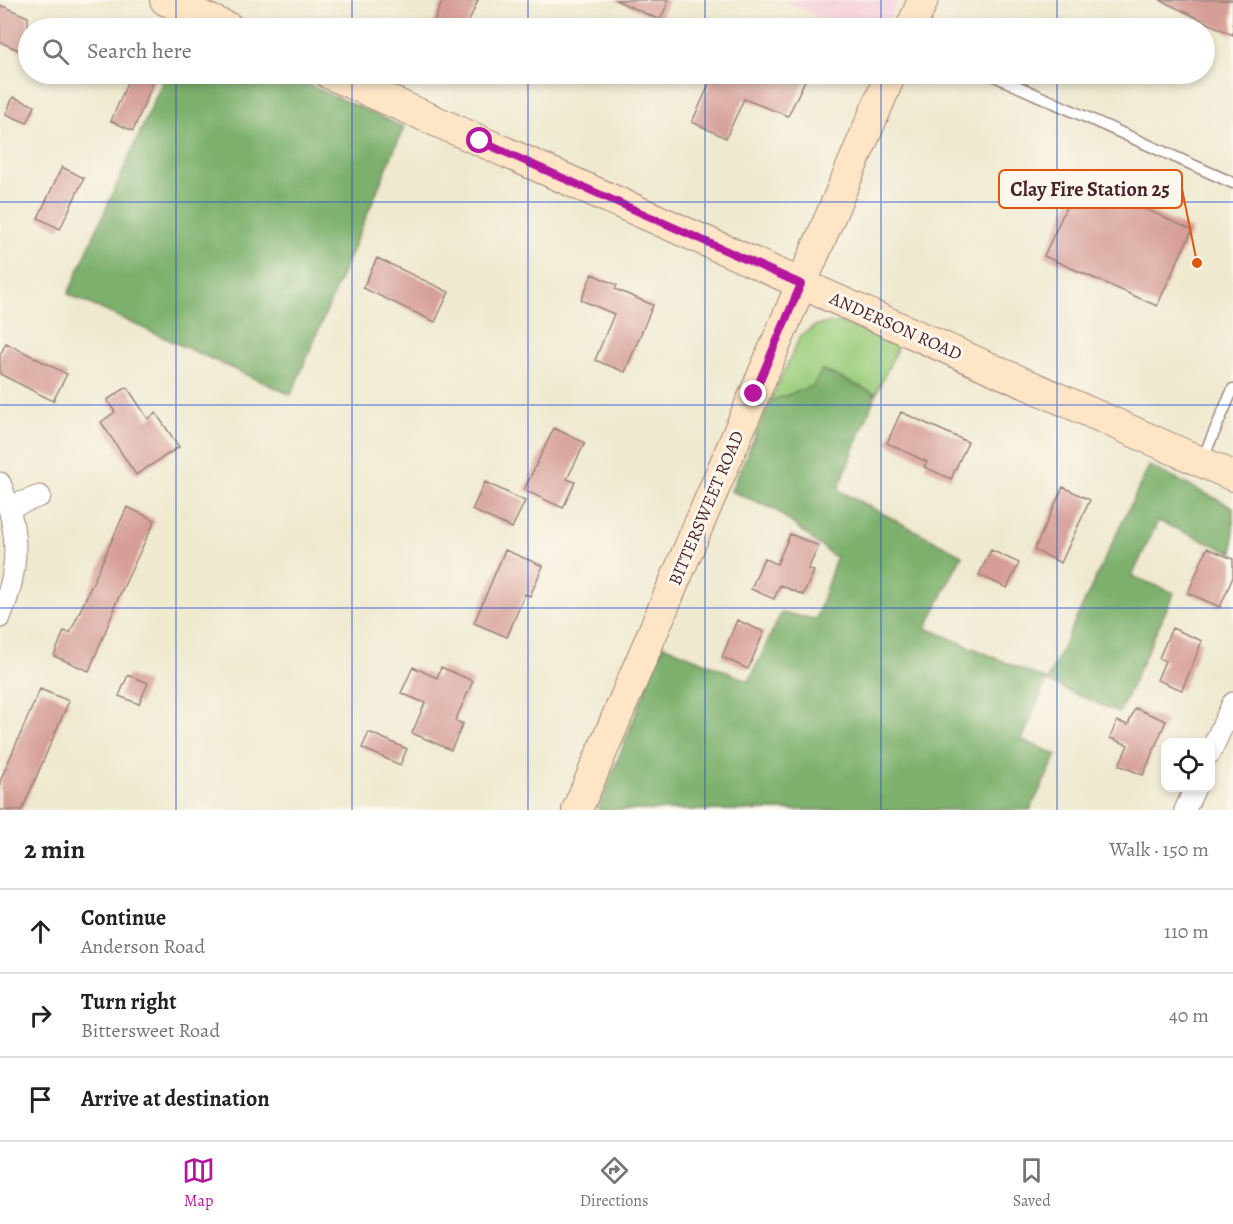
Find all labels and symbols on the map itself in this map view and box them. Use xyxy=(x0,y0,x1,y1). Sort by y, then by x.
route start xyxy=(466,127,492,153)
callout: Clay Fire Station 25 xyxy=(999,170,1182,208)
text: Clay Fire Station 25 xyxy=(1010,176,1170,203)
street label: ANDERSON ROAD xyxy=(825,286,966,366)
route end xyxy=(740,380,766,406)
street label: BITTERSWEET ROAD xyxy=(663,427,749,589)

